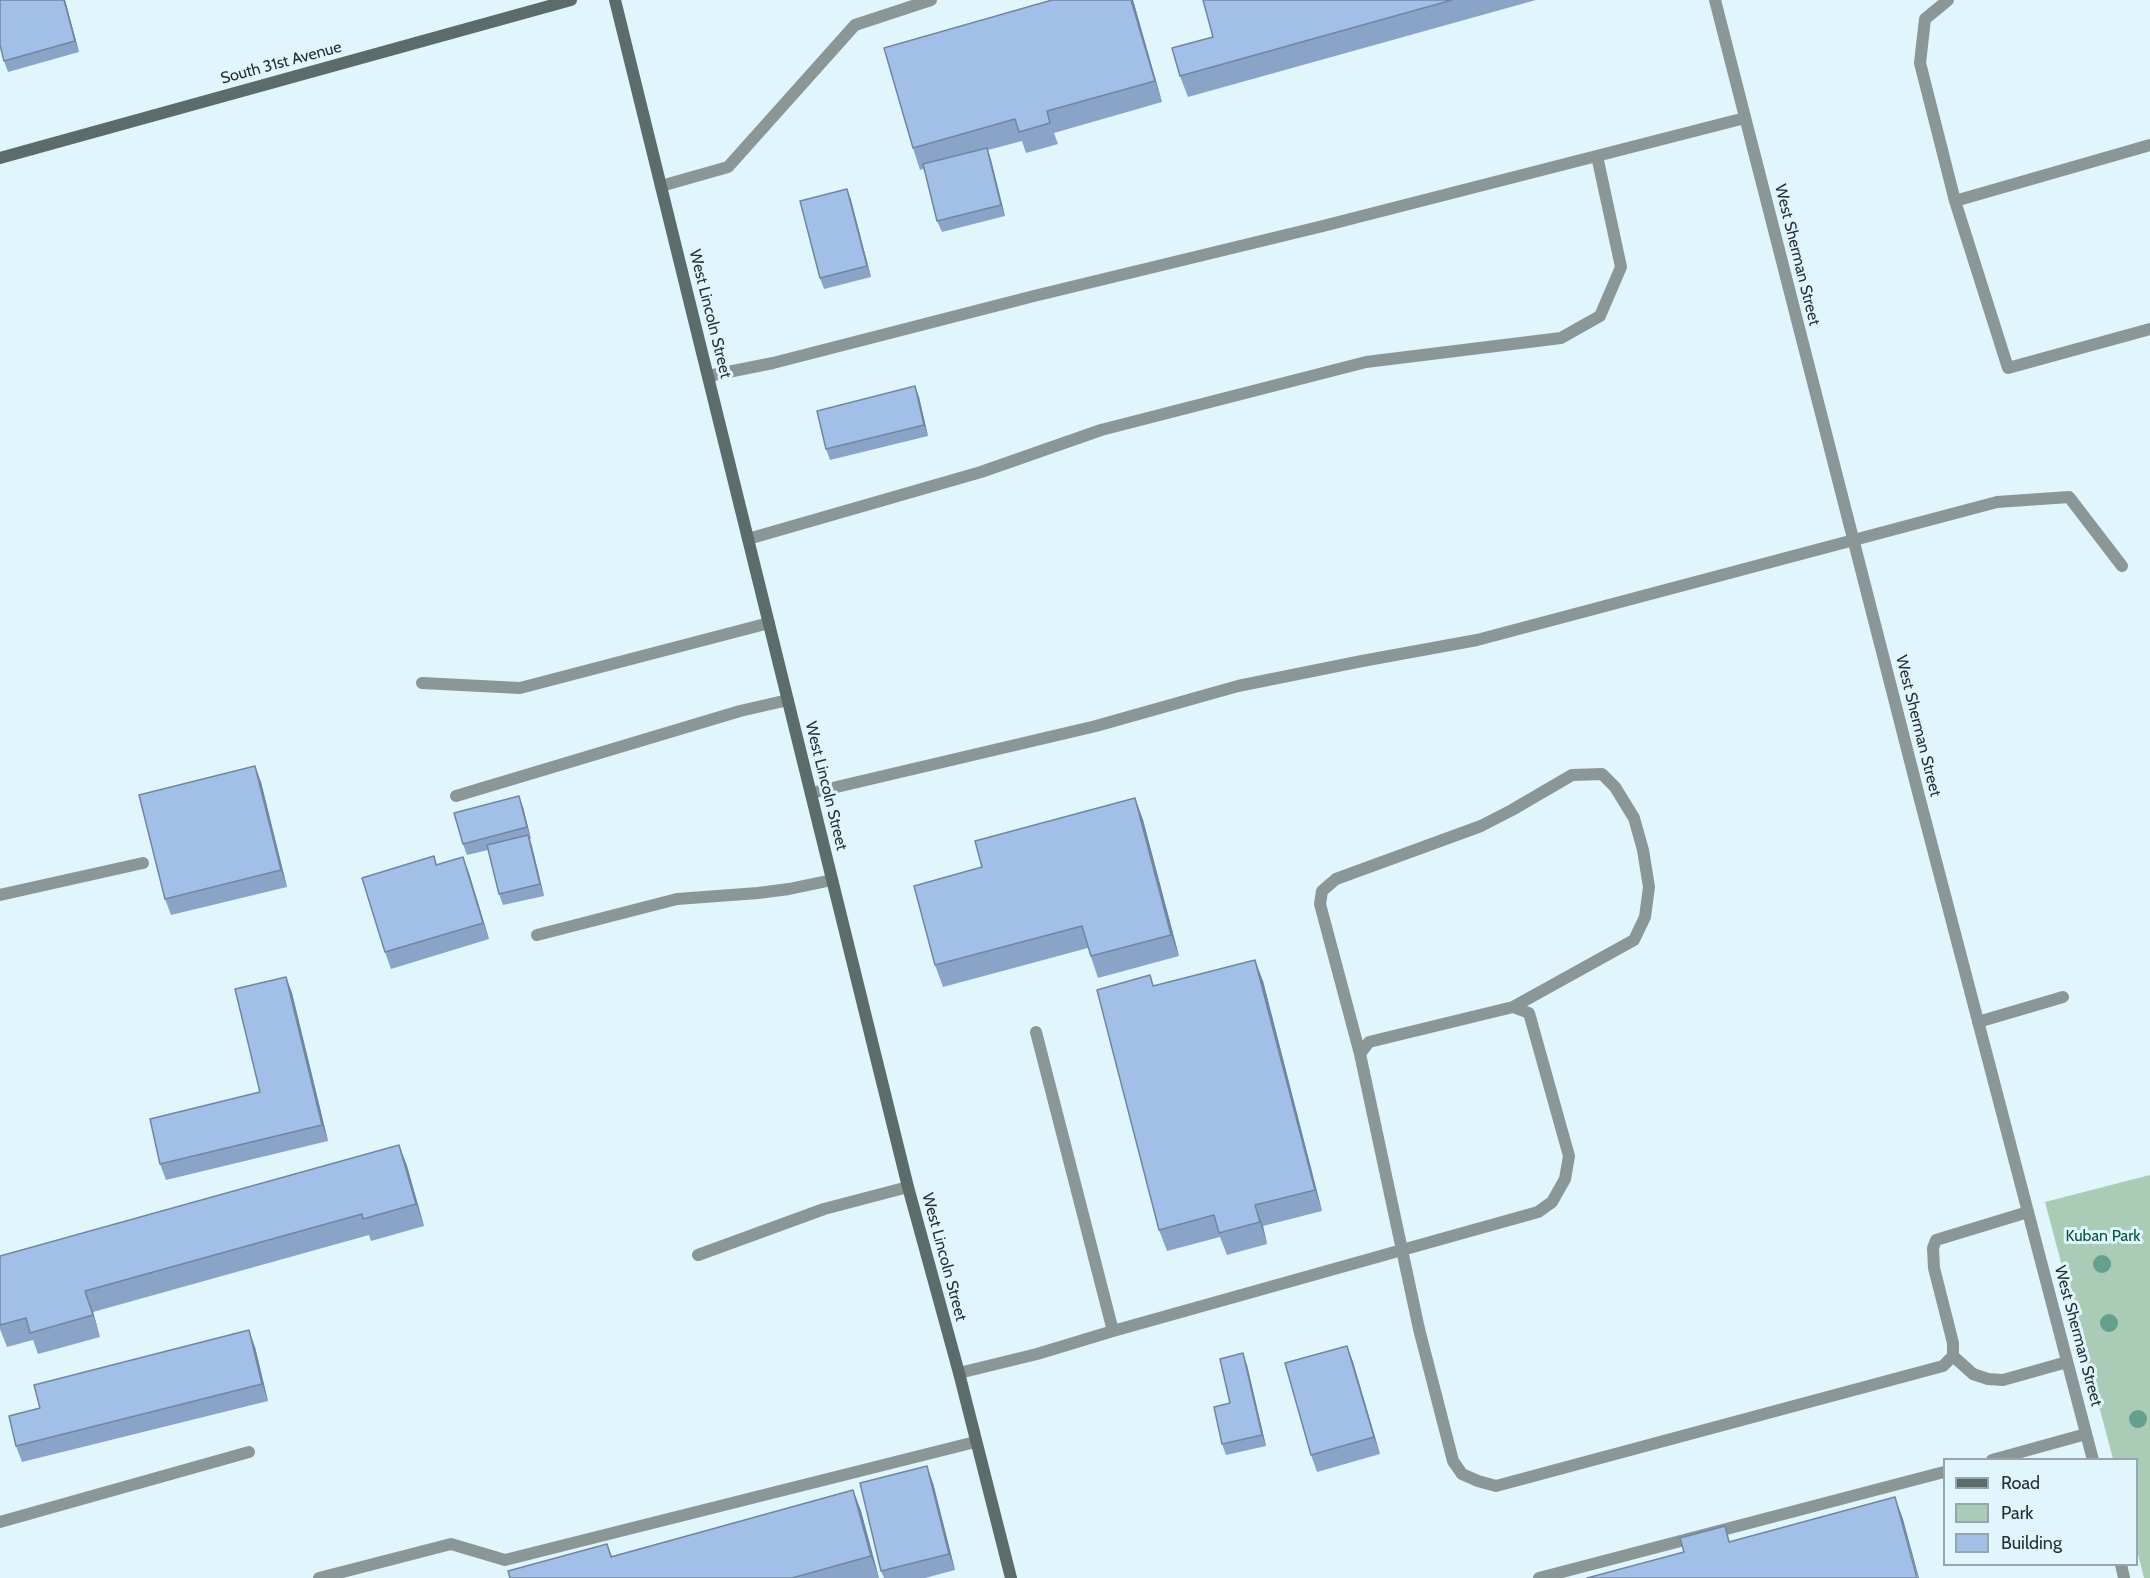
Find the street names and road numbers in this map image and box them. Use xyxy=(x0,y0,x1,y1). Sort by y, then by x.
street label: South 31st Avenue xyxy=(218,38,344,88)
street label: West Sherman Street xyxy=(1770,182,1824,328)
street label: West Lincoln Street xyxy=(685,248,735,380)
street label: West Sherman Street xyxy=(1891,653,1945,799)
street label: West Lincoln Street xyxy=(801,720,851,852)
street label: West Lincoln Street xyxy=(918,1191,970,1323)
street label: West Sherman Street xyxy=(2050,1264,2106,1408)

